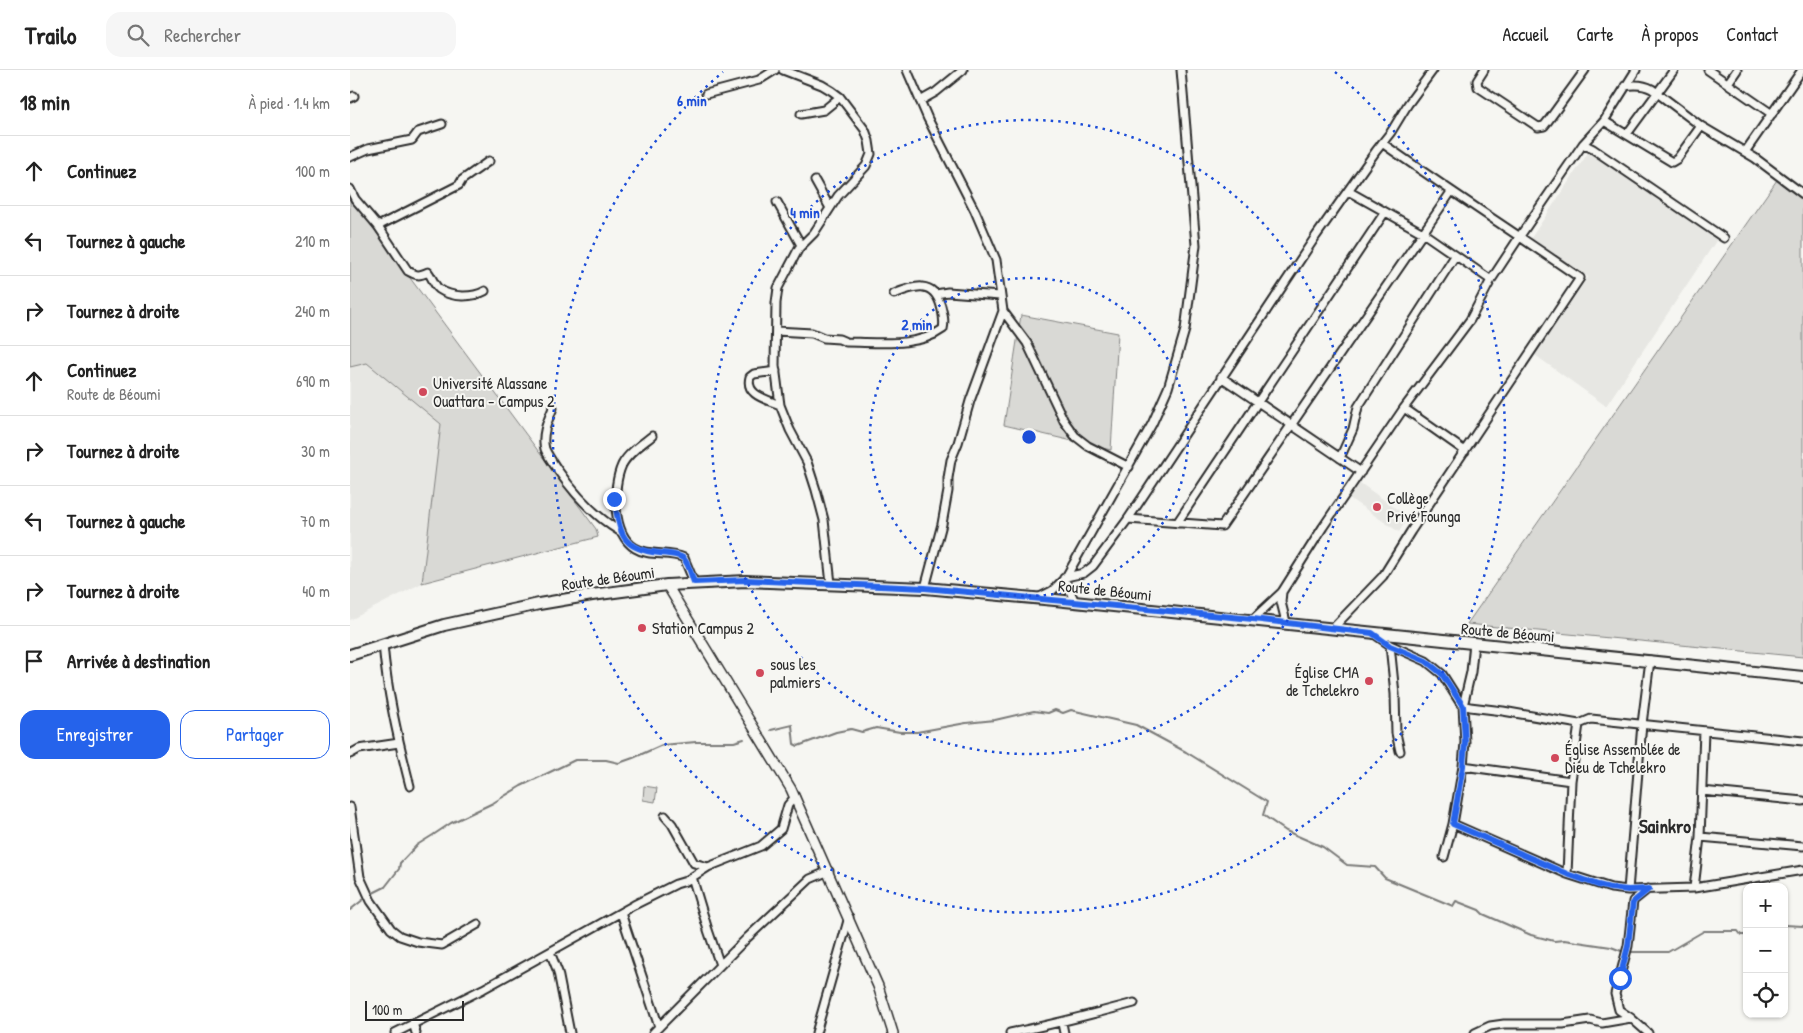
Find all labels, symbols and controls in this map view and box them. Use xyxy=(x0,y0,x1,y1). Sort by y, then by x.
search box xyxy=(106,12,456,57)
text: Trailo xyxy=(25,19,76,51)
icon: search xyxy=(124,21,152,49)
text: Rechercher xyxy=(164,22,241,48)
text: Accueil xyxy=(1502,22,1548,47)
text: Carte xyxy=(1576,22,1614,47)
text: À propos xyxy=(1642,22,1698,47)
text: Contact xyxy=(1726,22,1778,47)
text: 18 min xyxy=(20,88,70,117)
text: 6 min xyxy=(677,90,707,111)
text: À pied · 1.4 km xyxy=(248,92,330,114)
icon: ahead xyxy=(20,157,48,185)
text: Continuez xyxy=(67,158,136,184)
text: 100 m xyxy=(295,160,330,182)
text: 4 min xyxy=(790,202,820,223)
icon: left xyxy=(20,227,48,255)
text: Tournez à gauche xyxy=(67,228,185,254)
text: 210 m xyxy=(295,230,330,252)
icon: right xyxy=(20,297,48,325)
text: Tournez à droite xyxy=(67,298,180,324)
text: 240 m xyxy=(295,300,330,322)
text: 2 min xyxy=(902,314,933,335)
text: Continuez xyxy=(67,357,136,383)
icon: ahead xyxy=(20,367,48,395)
text: 690 m xyxy=(296,370,330,392)
place label: Université Alassane Ouattara - Campus 2 xyxy=(433,372,555,412)
text: Route de Béoumi xyxy=(67,383,161,405)
marker: Université Alassane Ouattara - Campus 2 xyxy=(417,386,429,398)
centre of rings xyxy=(1020,428,1038,446)
icon: right xyxy=(20,437,48,465)
text: Tournez à droite xyxy=(67,438,180,464)
text: 30 m xyxy=(301,440,330,462)
place label: Collège Privé Founga xyxy=(1387,487,1460,527)
route end xyxy=(603,488,626,511)
marker: Collège Privé Founga xyxy=(1371,501,1383,513)
icon: left xyxy=(20,507,48,535)
text: Tournez à gauche xyxy=(67,508,185,534)
text: 70 m xyxy=(300,510,330,532)
street label: Route de Béoumi xyxy=(560,561,656,595)
street label: Route de Béoumi xyxy=(1057,574,1153,606)
icon: right xyxy=(20,577,48,605)
text: Tournez à droite xyxy=(67,578,180,604)
text: 40 m xyxy=(302,580,330,602)
place label: Station Campus 2 xyxy=(652,617,755,639)
street label: Route de Béoumi xyxy=(1460,617,1556,647)
marker: Station Campus 2 xyxy=(636,622,648,634)
icon: arrive xyxy=(20,647,48,675)
text: Arrivée à destination xyxy=(67,648,210,674)
place label: sous les palmiers xyxy=(770,653,821,693)
place label: Église CMA de Tchelekro xyxy=(1286,661,1360,701)
marker: sous les palmiers xyxy=(754,667,766,679)
marker: Église CMA de Tchelekro xyxy=(1363,675,1375,687)
button: Enregistrer xyxy=(20,710,170,759)
button: Partager xyxy=(180,710,330,759)
place label: Église Assemblée de Dieu de Tchelekro xyxy=(1565,738,1681,778)
marker: Église Assemblée de Dieu de Tchelekro xyxy=(1549,752,1561,764)
district label: Sainkro xyxy=(1639,813,1691,839)
map controls xyxy=(1743,883,1788,1018)
button: + xyxy=(1743,883,1788,928)
button: − xyxy=(1743,928,1788,973)
route start xyxy=(1609,967,1632,990)
button: locate xyxy=(1743,973,1788,1018)
scale bar xyxy=(365,998,464,1021)
text: 100 m xyxy=(372,1000,402,1019)

